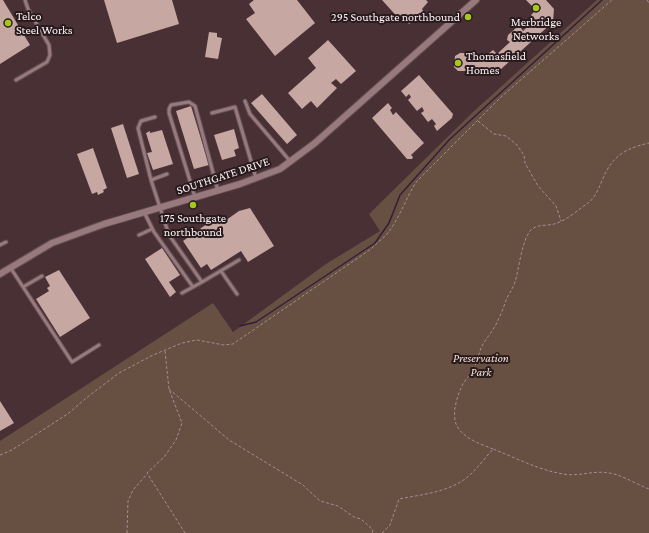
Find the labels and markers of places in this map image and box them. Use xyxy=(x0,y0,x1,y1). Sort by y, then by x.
marker: Merbridge Networks xyxy=(531,3,541,13)
place label: Telco Steel Works xyxy=(16,9,72,37)
place label: 295 Southgate northbound xyxy=(331,10,460,24)
marker: 295 Southgate northbound xyxy=(463,12,473,22)
place label: Merbridge Networks xyxy=(511,15,561,43)
marker: Telco Steel Works xyxy=(3,18,13,28)
place label: Thomasfield Homes xyxy=(466,49,526,77)
marker: Thomasfield Homes xyxy=(453,58,463,68)
marker: 175 Southgate northbound xyxy=(188,200,198,210)
place label: 175 Southgate northbound xyxy=(160,211,226,239)

